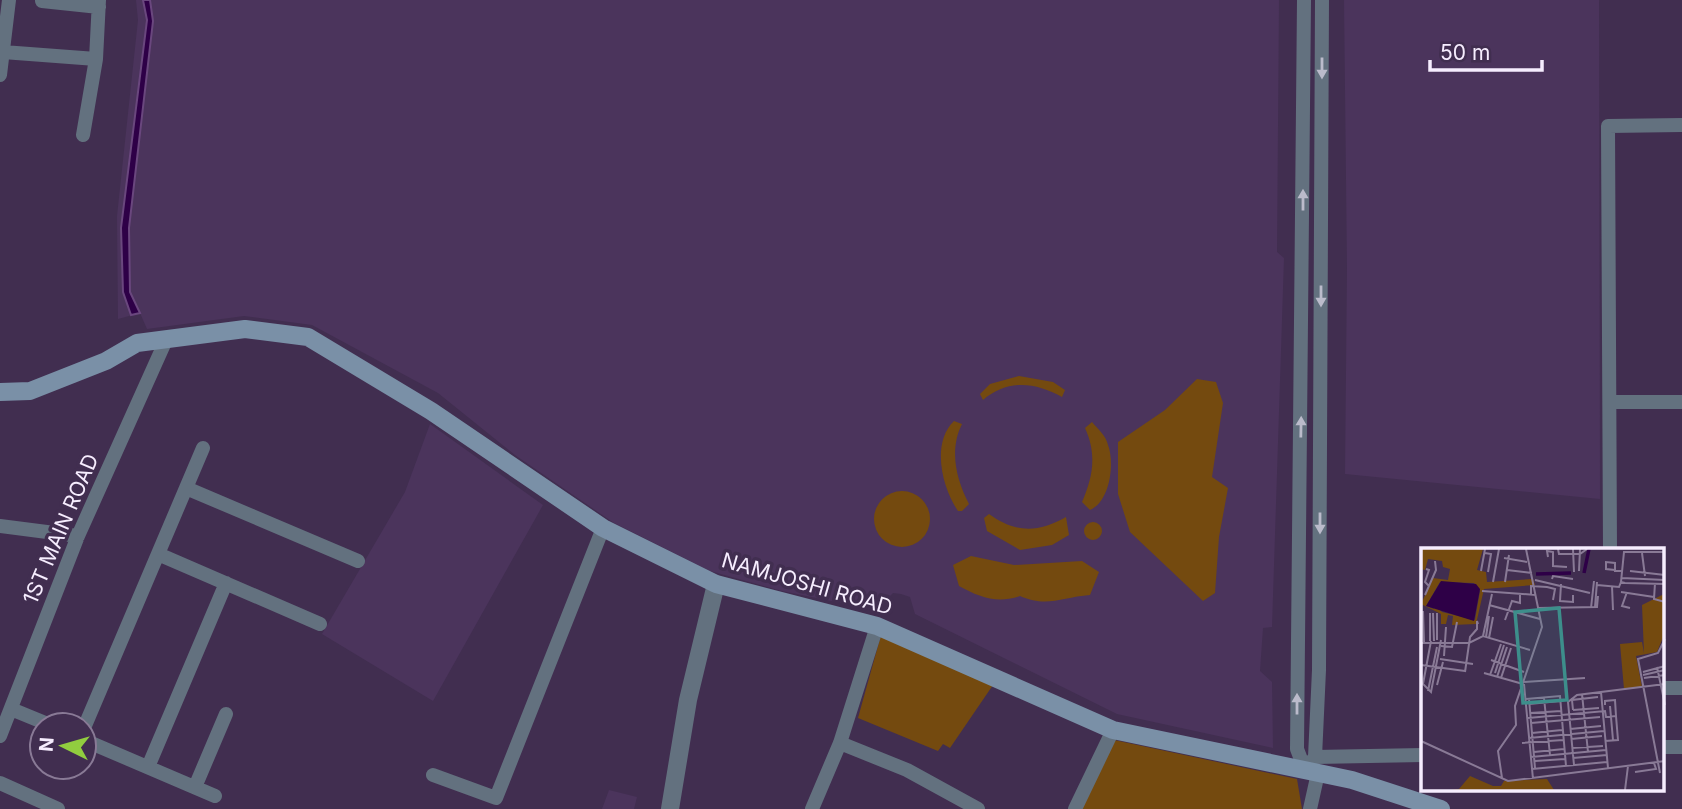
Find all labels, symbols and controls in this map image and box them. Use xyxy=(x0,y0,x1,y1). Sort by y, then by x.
scale bar xyxy=(1430,28,1542,72)
text: 50 m xyxy=(1440,40,1490,65)
one-way arrow xyxy=(1316,57,1328,79)
one-way arrow xyxy=(1297,189,1309,211)
one-way arrow xyxy=(1315,285,1327,307)
one-way arrow xyxy=(1295,416,1307,438)
street label: 1ST MAIN ROAD xyxy=(18,450,103,608)
one-way arrow xyxy=(1314,512,1326,534)
street label: NAMJOSHI ROAD xyxy=(719,547,895,620)
inset map xyxy=(1421,548,1664,792)
one-way arrow xyxy=(1291,693,1303,715)
north arrow xyxy=(28,711,98,781)
text: N xyxy=(34,736,59,753)

